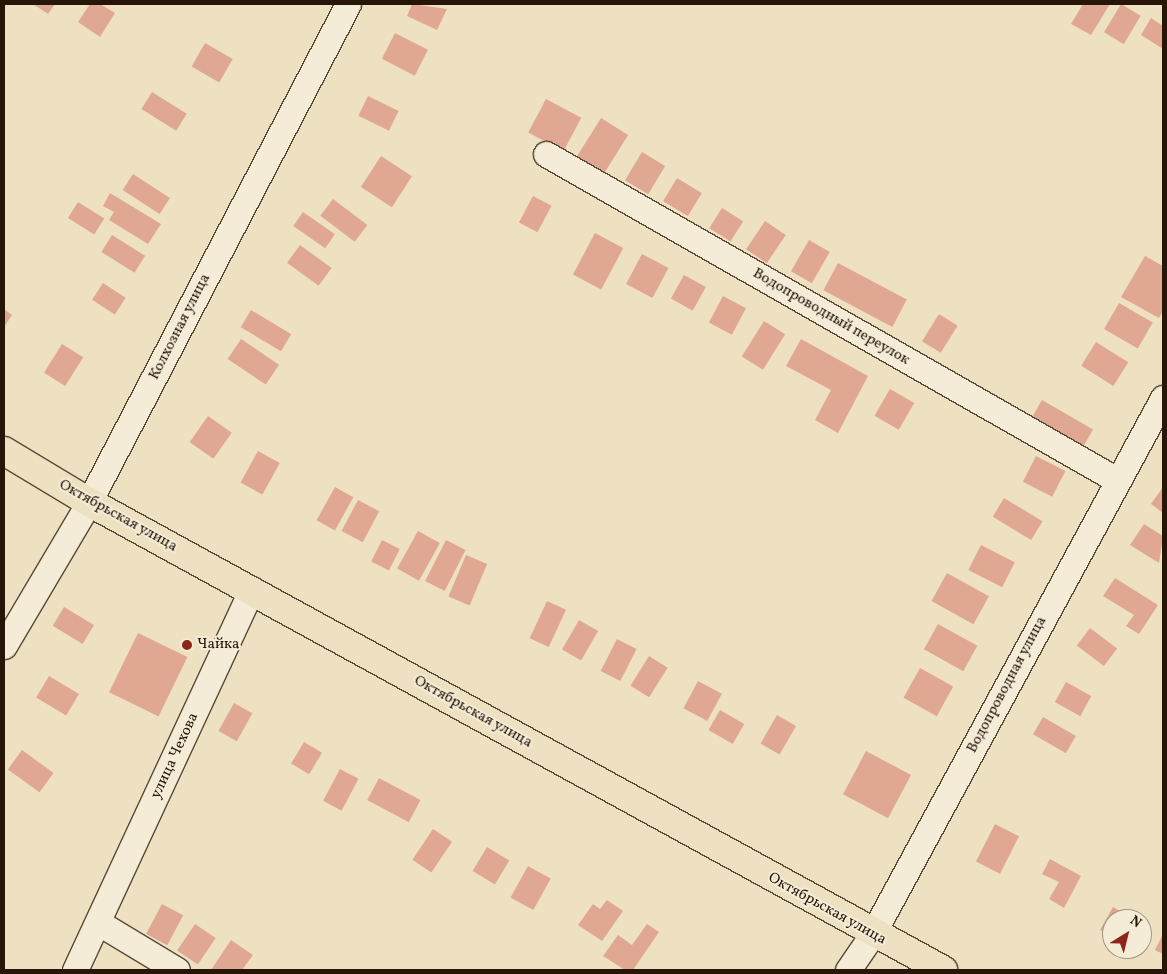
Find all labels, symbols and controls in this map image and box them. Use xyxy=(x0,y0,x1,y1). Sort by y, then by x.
street label: Водопроводный переулок xyxy=(749,265,913,369)
street label: Колхозная улица xyxy=(145,271,215,383)
street label: Октябрьская улица xyxy=(56,476,180,556)
street label: Водопроводная улица xyxy=(963,614,1051,756)
place label: Чайка xyxy=(197,636,240,654)
marker: Чайка xyxy=(181,639,193,651)
street label: Октябрьская улица xyxy=(411,672,535,752)
street label: улица Чехова xyxy=(147,710,203,802)
street label: Октябрьская улица xyxy=(765,869,889,949)
north arrow xyxy=(1102,909,1152,959)
text: N xyxy=(1126,912,1145,933)

